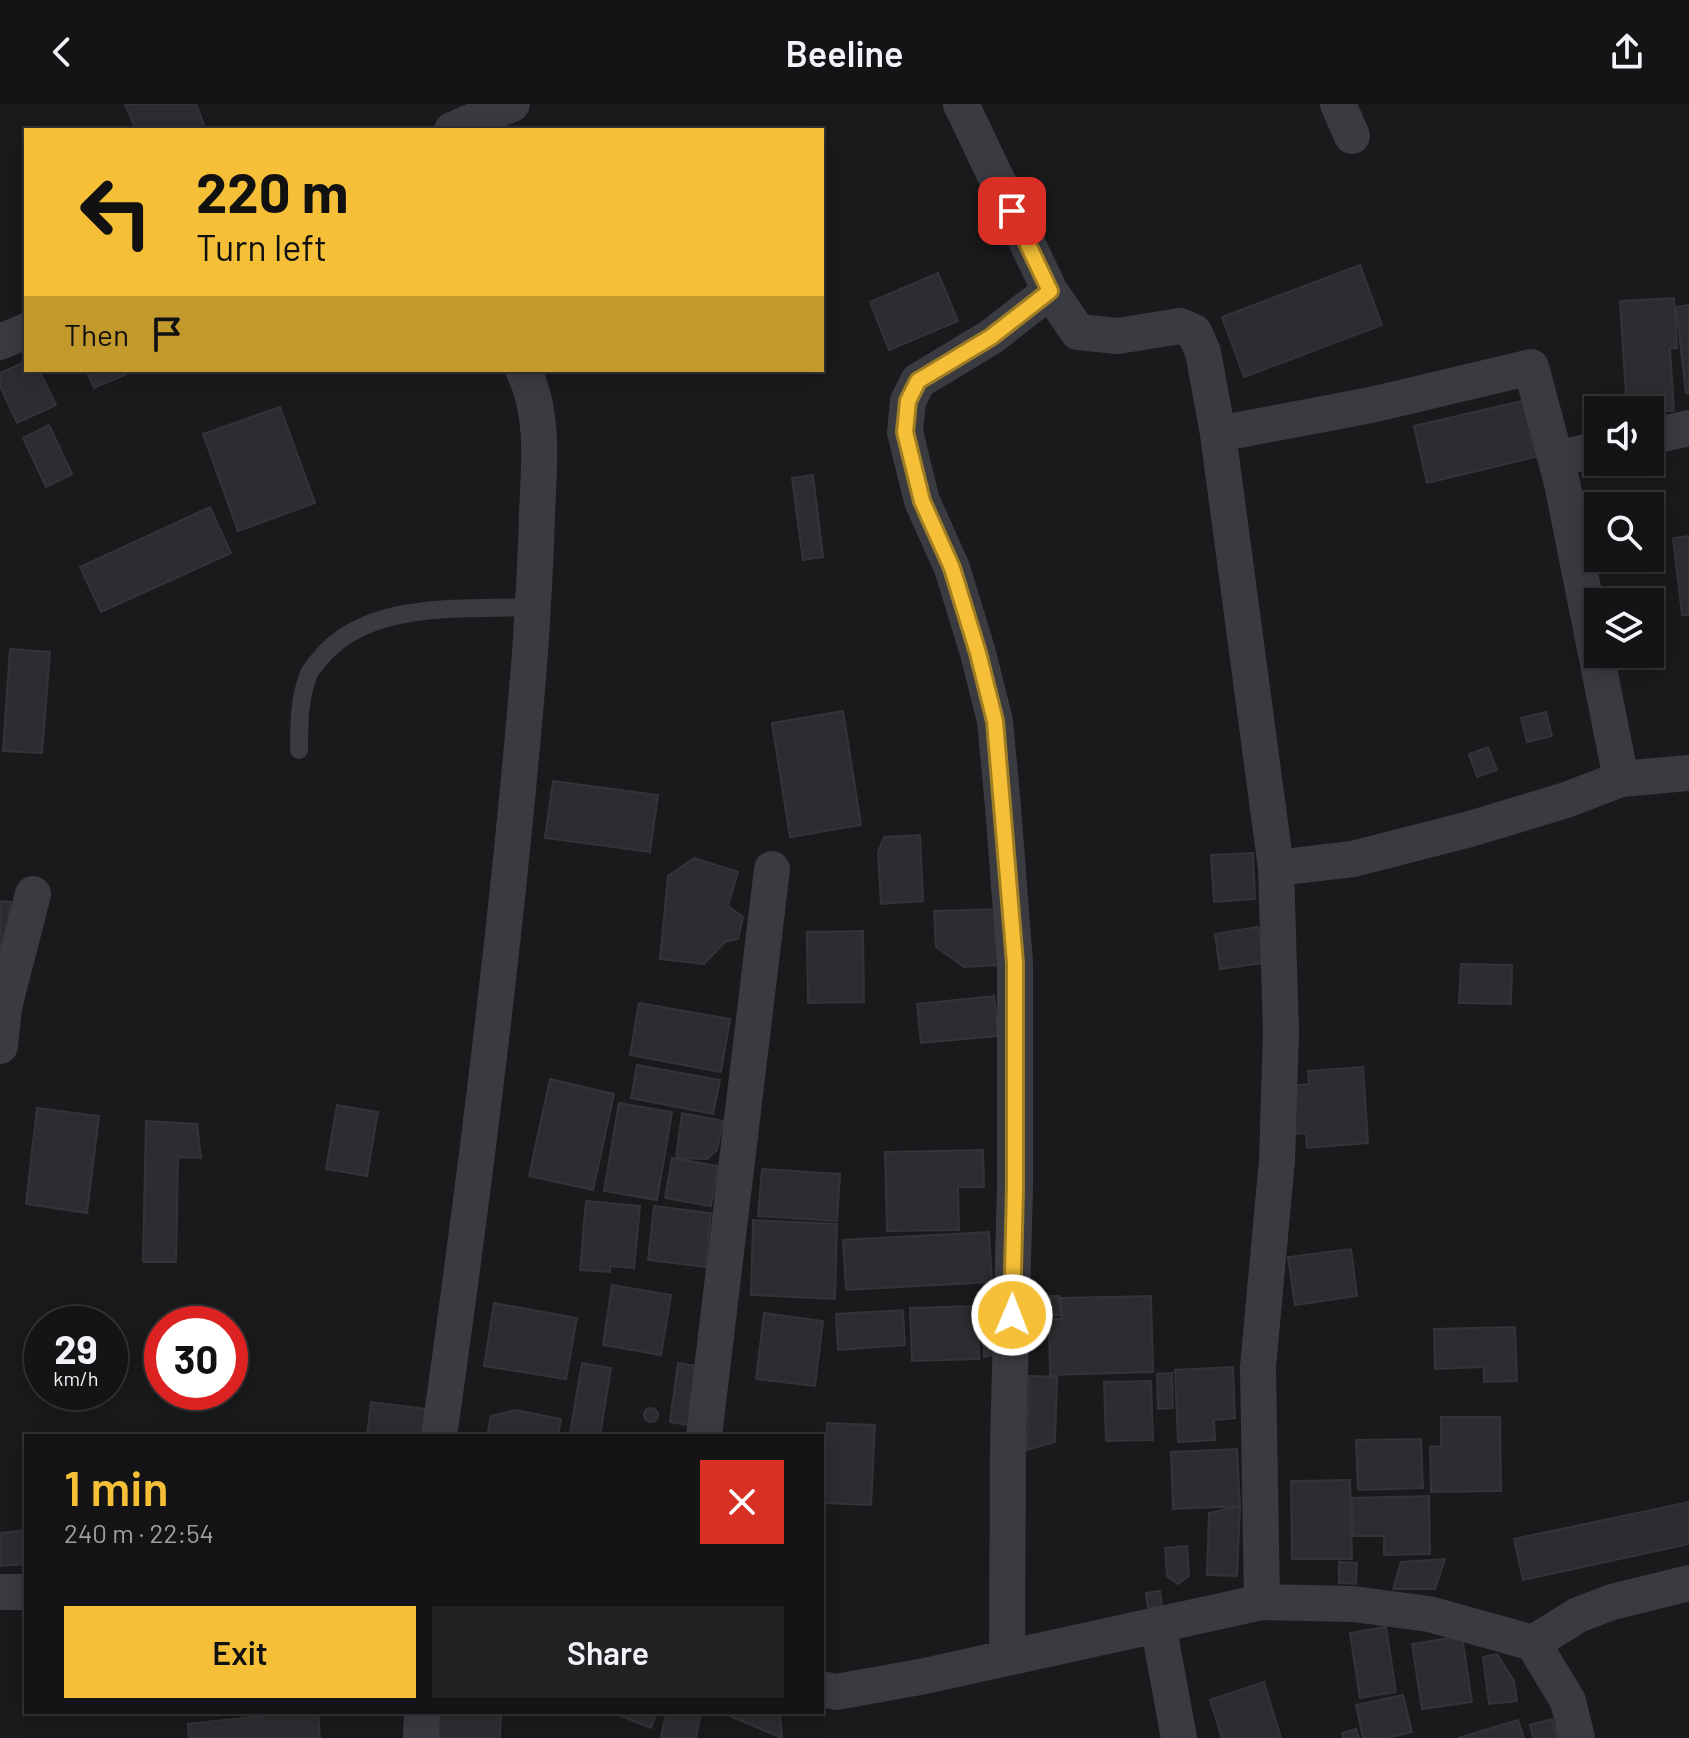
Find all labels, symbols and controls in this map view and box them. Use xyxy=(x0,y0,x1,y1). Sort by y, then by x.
icon: back xyxy=(40,30,84,74)
icon: share xyxy=(1605,30,1649,74)
text: Beeline xyxy=(785,31,904,74)
text: 220 m xyxy=(196,157,349,224)
icon: left xyxy=(64,160,168,264)
pin xyxy=(978,177,1046,245)
icon: arrive xyxy=(990,189,1034,233)
text: Turn left xyxy=(196,225,327,268)
icon: arrive xyxy=(145,312,189,356)
text: Then xyxy=(64,316,129,352)
map controls xyxy=(1584,396,1664,668)
button: sound xyxy=(1584,396,1664,476)
button: search xyxy=(1584,492,1664,572)
button: layers xyxy=(1584,588,1664,668)
position arrow xyxy=(970,1273,1054,1357)
speed limit sign: 30 xyxy=(144,1306,248,1410)
text: 29 xyxy=(54,1324,98,1372)
text: km/h xyxy=(53,1366,99,1390)
text: 1 min xyxy=(64,1458,169,1516)
button: close xyxy=(700,1460,784,1544)
text: 240 m · 22:54 xyxy=(64,1517,214,1548)
button: Exit xyxy=(64,1606,416,1698)
button: Share xyxy=(432,1606,784,1698)

